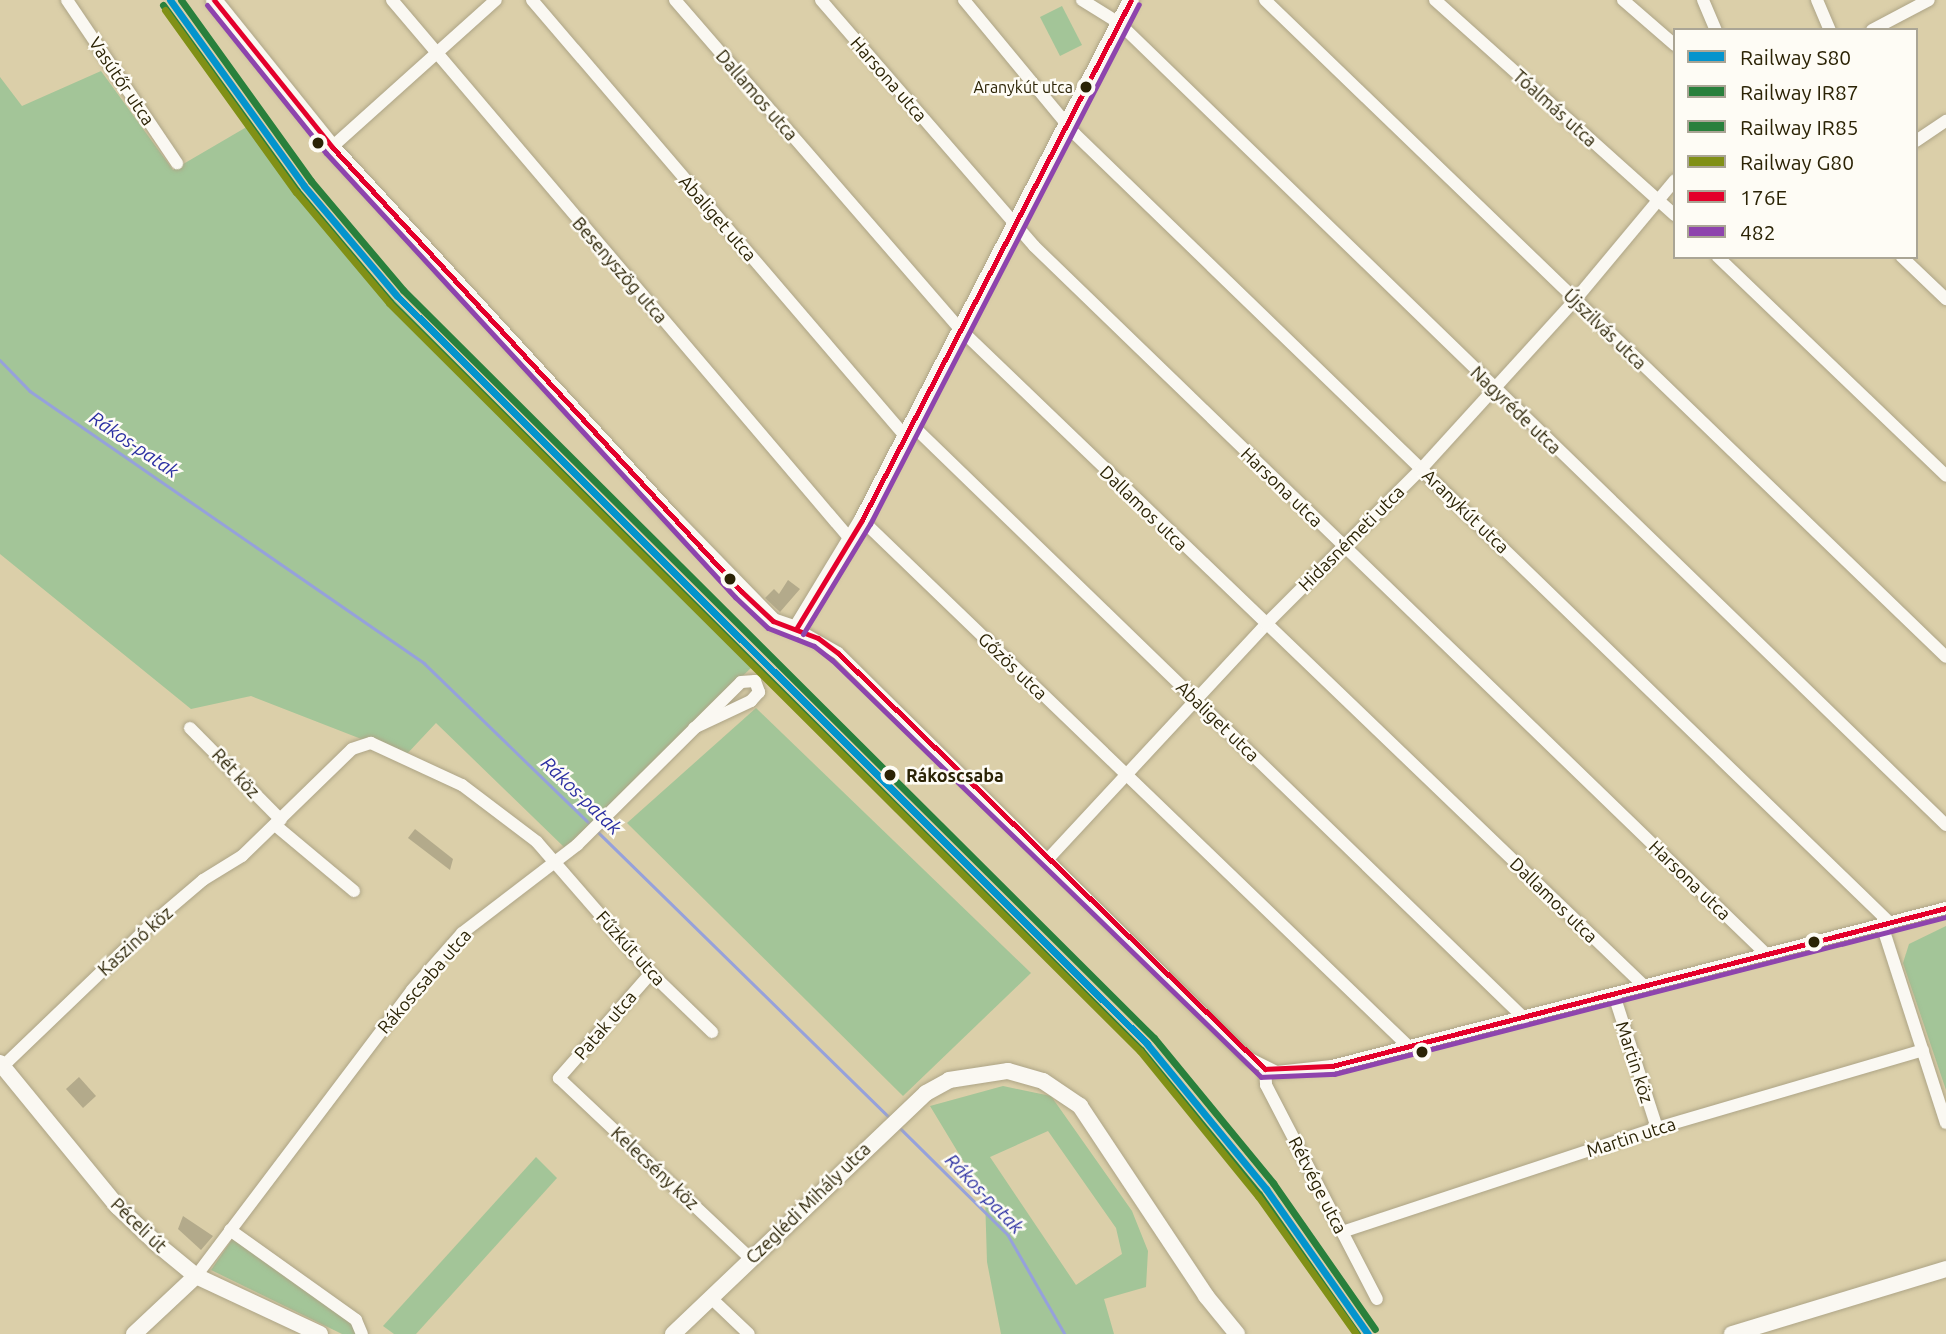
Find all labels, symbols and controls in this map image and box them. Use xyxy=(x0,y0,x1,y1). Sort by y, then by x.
legend xyxy=(1673,28,1918,259)
street label: Harsona utca xyxy=(846,32,932,126)
street label: Vasútőr utca xyxy=(85,33,159,129)
street label: Dallamos utca xyxy=(712,45,802,145)
text: Railway S80 xyxy=(1740,45,1851,69)
street label: Tóalmás utca xyxy=(1509,65,1601,151)
place label: Aranykút utca xyxy=(973,77,1073,97)
marker: Aranykút utca xyxy=(1079,80,1093,94)
text: Railway IR87 xyxy=(1740,80,1859,104)
text: Railway IR85 xyxy=(1740,115,1859,139)
unlabelled marker xyxy=(311,136,325,150)
text: Railway G80 xyxy=(1740,150,1854,174)
street label: Abaliget utca xyxy=(675,171,761,265)
text: 176E xyxy=(1740,185,1787,209)
street label: Besenyszög utca xyxy=(568,212,672,328)
text: 482 xyxy=(1740,220,1776,244)
street label: Újszilvás utca xyxy=(1559,284,1651,374)
street label: Nagyréde utca xyxy=(1466,361,1566,459)
water label: Rákos-patak xyxy=(85,407,183,483)
street label: Harsona utca xyxy=(1237,443,1327,531)
street label: Dallamos utca xyxy=(1096,461,1192,555)
street label: Aranykút utca xyxy=(1418,464,1514,558)
street label: Hidasnémeti utca xyxy=(1294,481,1408,595)
unlabelled marker xyxy=(723,572,737,586)
street label: Gőzös utca xyxy=(974,628,1052,704)
street label: Abaliget utca xyxy=(1172,676,1264,766)
street label: Rét köz xyxy=(208,744,264,802)
water label: Rákos-patak xyxy=(536,752,626,840)
place label: Rákoscsaba xyxy=(906,764,1004,786)
marker: Rákoscsaba xyxy=(880,765,900,785)
street label: Harsona utca xyxy=(1645,836,1735,924)
street label: Dallamos utca xyxy=(1506,853,1602,947)
street label: Kaszinó köz xyxy=(93,902,177,980)
street label: Fűzkút utca xyxy=(592,906,670,990)
street label: Rákoscsaba utca xyxy=(373,924,475,1038)
unlabelled marker xyxy=(1807,935,1821,949)
street label: Patak utca xyxy=(569,986,641,1064)
street label: Martin köz xyxy=(1612,1018,1658,1106)
unlabelled marker xyxy=(1415,1045,1429,1059)
street label: Martin utca xyxy=(1584,1112,1678,1162)
street label: Kelecsény köz xyxy=(607,1122,703,1214)
street label: Rétvége utca xyxy=(1284,1133,1352,1237)
street label: Czeglédi Mihály utca xyxy=(741,1138,875,1268)
water label: Rákos-patak xyxy=(940,1149,1028,1239)
street label: Péceli út xyxy=(107,1193,171,1257)

